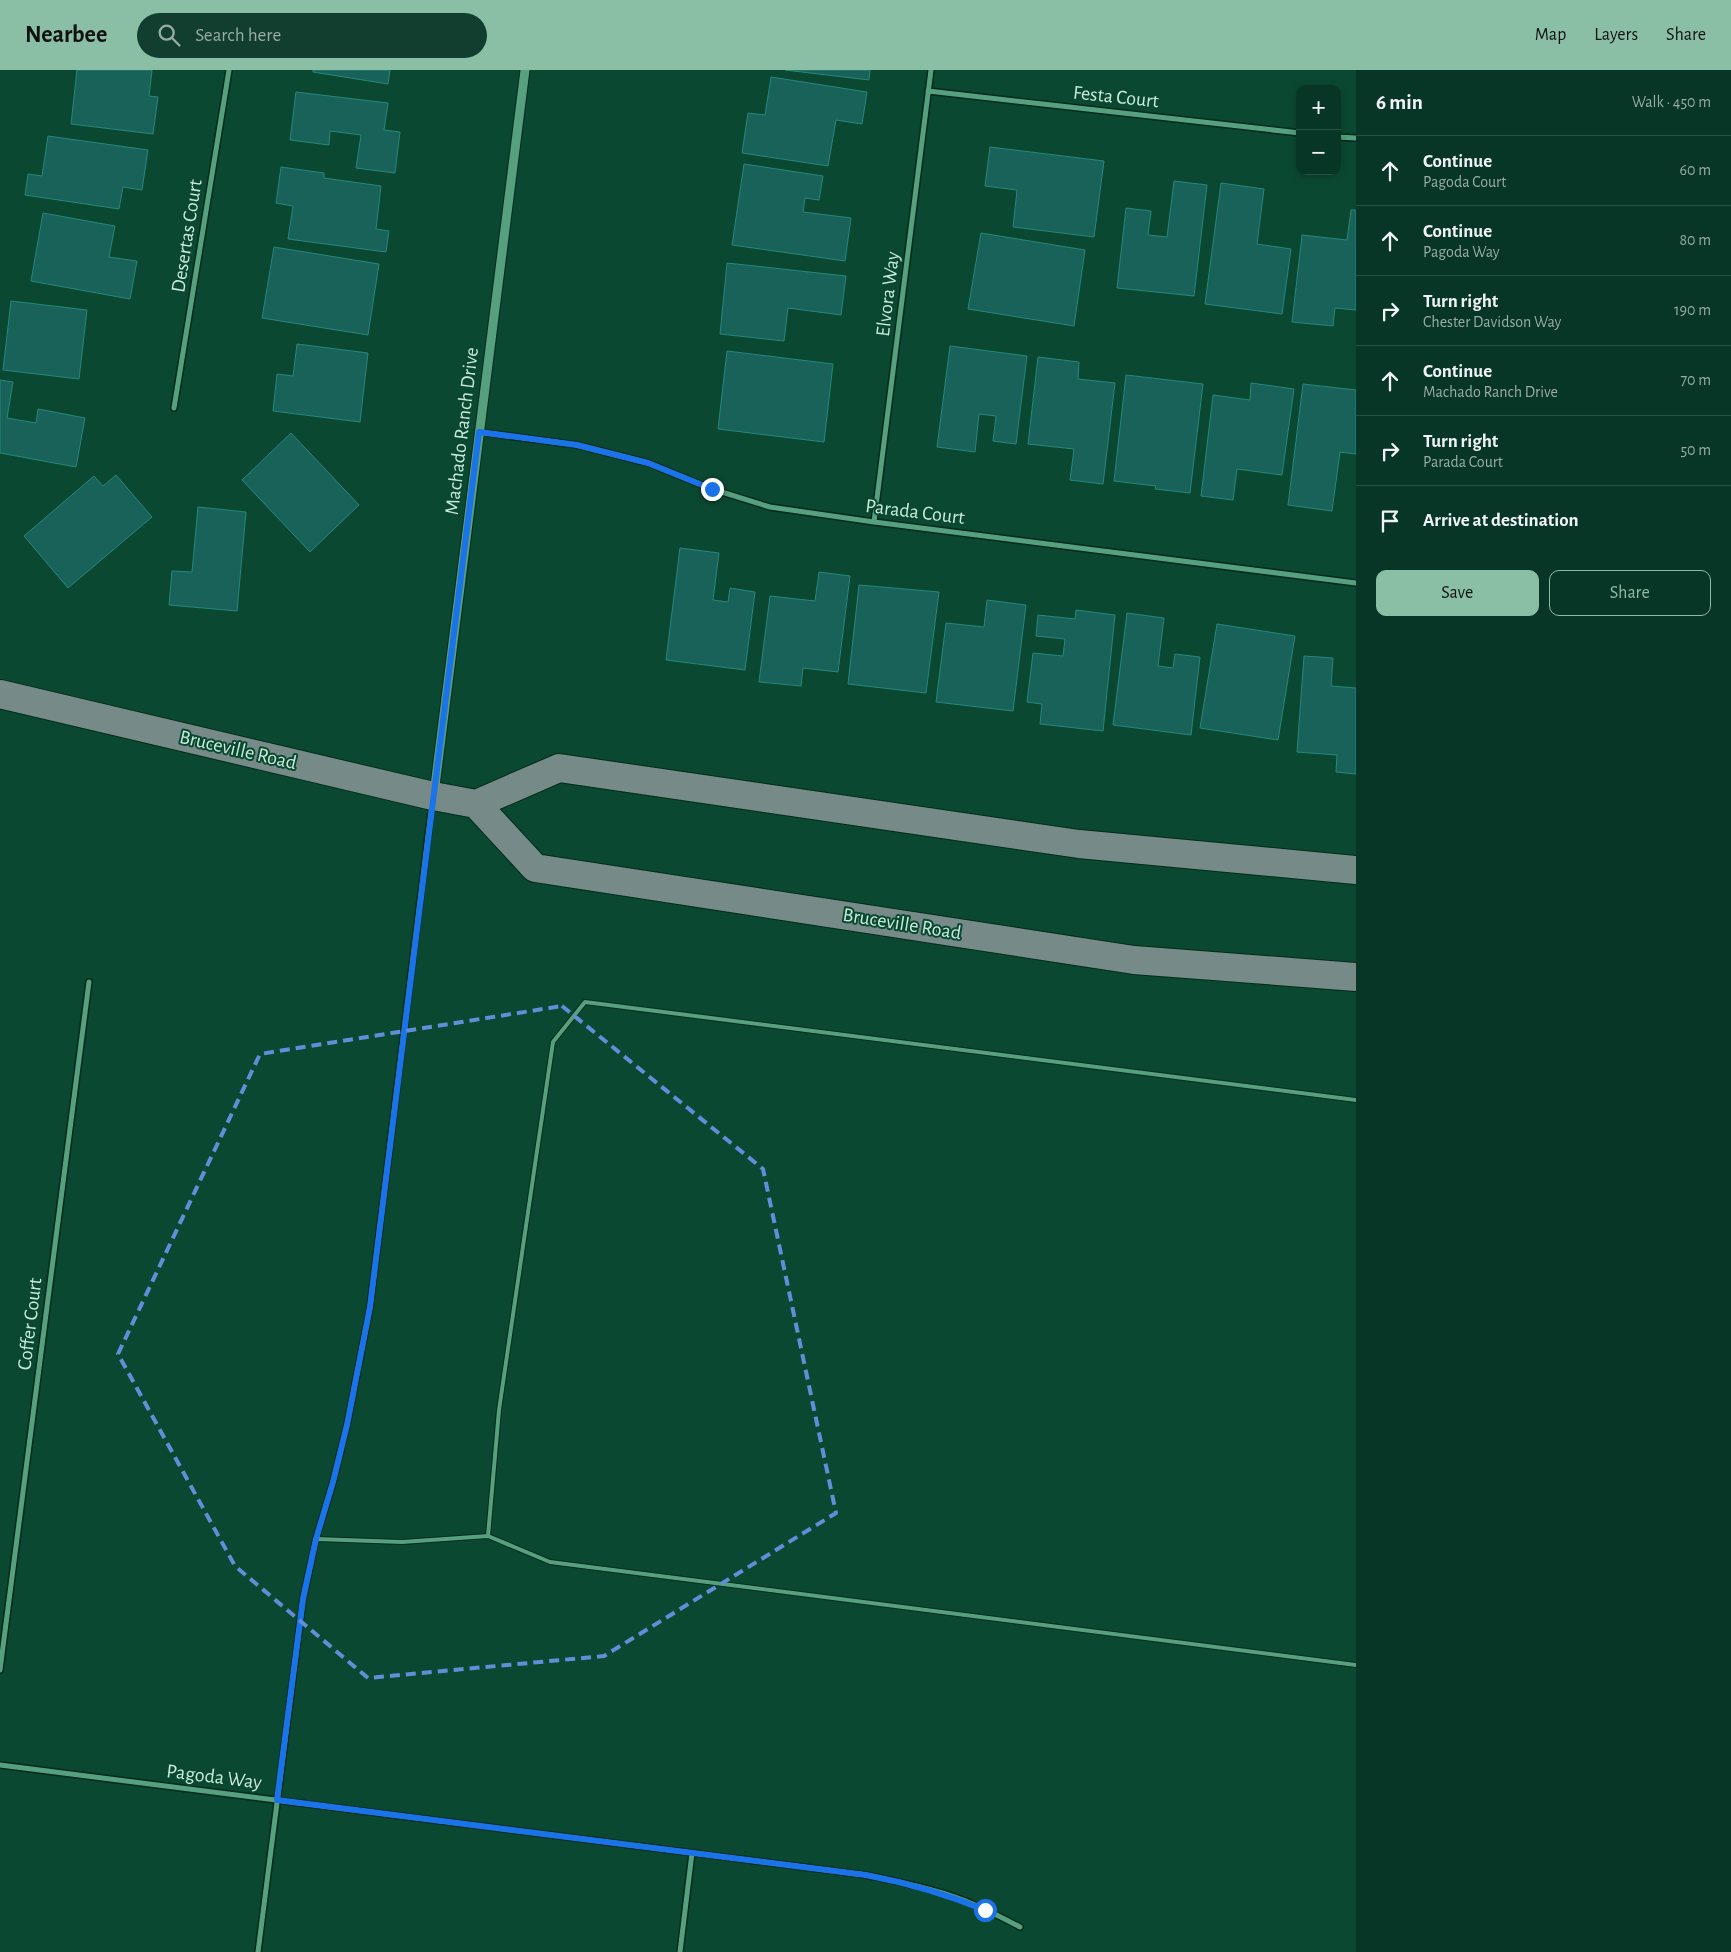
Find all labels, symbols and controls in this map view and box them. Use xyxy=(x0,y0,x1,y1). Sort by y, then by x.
search box xyxy=(137,13,487,58)
icon: search xyxy=(155,21,183,49)
text: Nearbee xyxy=(25,23,107,47)
text: Search here xyxy=(195,26,281,45)
text: Map xyxy=(1535,26,1566,44)
text: Layers xyxy=(1594,26,1638,44)
text: Share xyxy=(1666,26,1706,44)
street label: Festa Court xyxy=(1072,83,1160,112)
map controls xyxy=(1296,85,1341,175)
button: + xyxy=(1296,85,1341,130)
text: 6 min xyxy=(1376,92,1423,113)
text: Walk · 450 m xyxy=(1632,94,1711,110)
button: − xyxy=(1296,130,1341,175)
text: Continue xyxy=(1423,152,1492,171)
icon: ahead xyxy=(1376,157,1404,185)
text: 60 m xyxy=(1680,162,1711,178)
text: Pagoda Court xyxy=(1423,174,1506,190)
street label: Desertas Court xyxy=(168,177,206,294)
text: Continue xyxy=(1423,222,1492,241)
icon: ahead xyxy=(1376,227,1404,255)
text: 80 m xyxy=(1680,232,1711,248)
text: Pagoda Way xyxy=(1423,244,1500,260)
street label: Elvora Way xyxy=(873,250,903,338)
text: Turn right xyxy=(1423,292,1498,311)
icon: right xyxy=(1376,297,1404,325)
text: 190 m xyxy=(1674,302,1711,318)
text: Chester Davidson Way xyxy=(1423,314,1561,330)
street label: Machado Ranch Drive xyxy=(442,346,482,516)
text: Continue xyxy=(1423,362,1492,381)
icon: ahead xyxy=(1376,367,1404,395)
text: 70 m xyxy=(1680,372,1711,388)
text: Machado Ranch Drive xyxy=(1423,384,1558,400)
text: Turn right xyxy=(1423,432,1498,451)
icon: right xyxy=(1376,437,1404,465)
text: 50 m xyxy=(1680,442,1711,458)
text: Parada Court xyxy=(1423,454,1503,470)
route end xyxy=(701,478,724,501)
street label: Parada Court xyxy=(864,496,966,528)
icon: arrive xyxy=(1376,507,1404,535)
text: Arrive at destination xyxy=(1423,511,1579,530)
button: Save xyxy=(1376,570,1539,616)
button: Share xyxy=(1549,570,1711,616)
street label: Bruceville Road xyxy=(177,727,299,773)
street label: Bruceville Road xyxy=(841,905,963,943)
street label: Coffer Court xyxy=(14,1276,46,1371)
street label: Pagoda Way xyxy=(165,1761,263,1793)
route start xyxy=(974,1899,997,1922)

